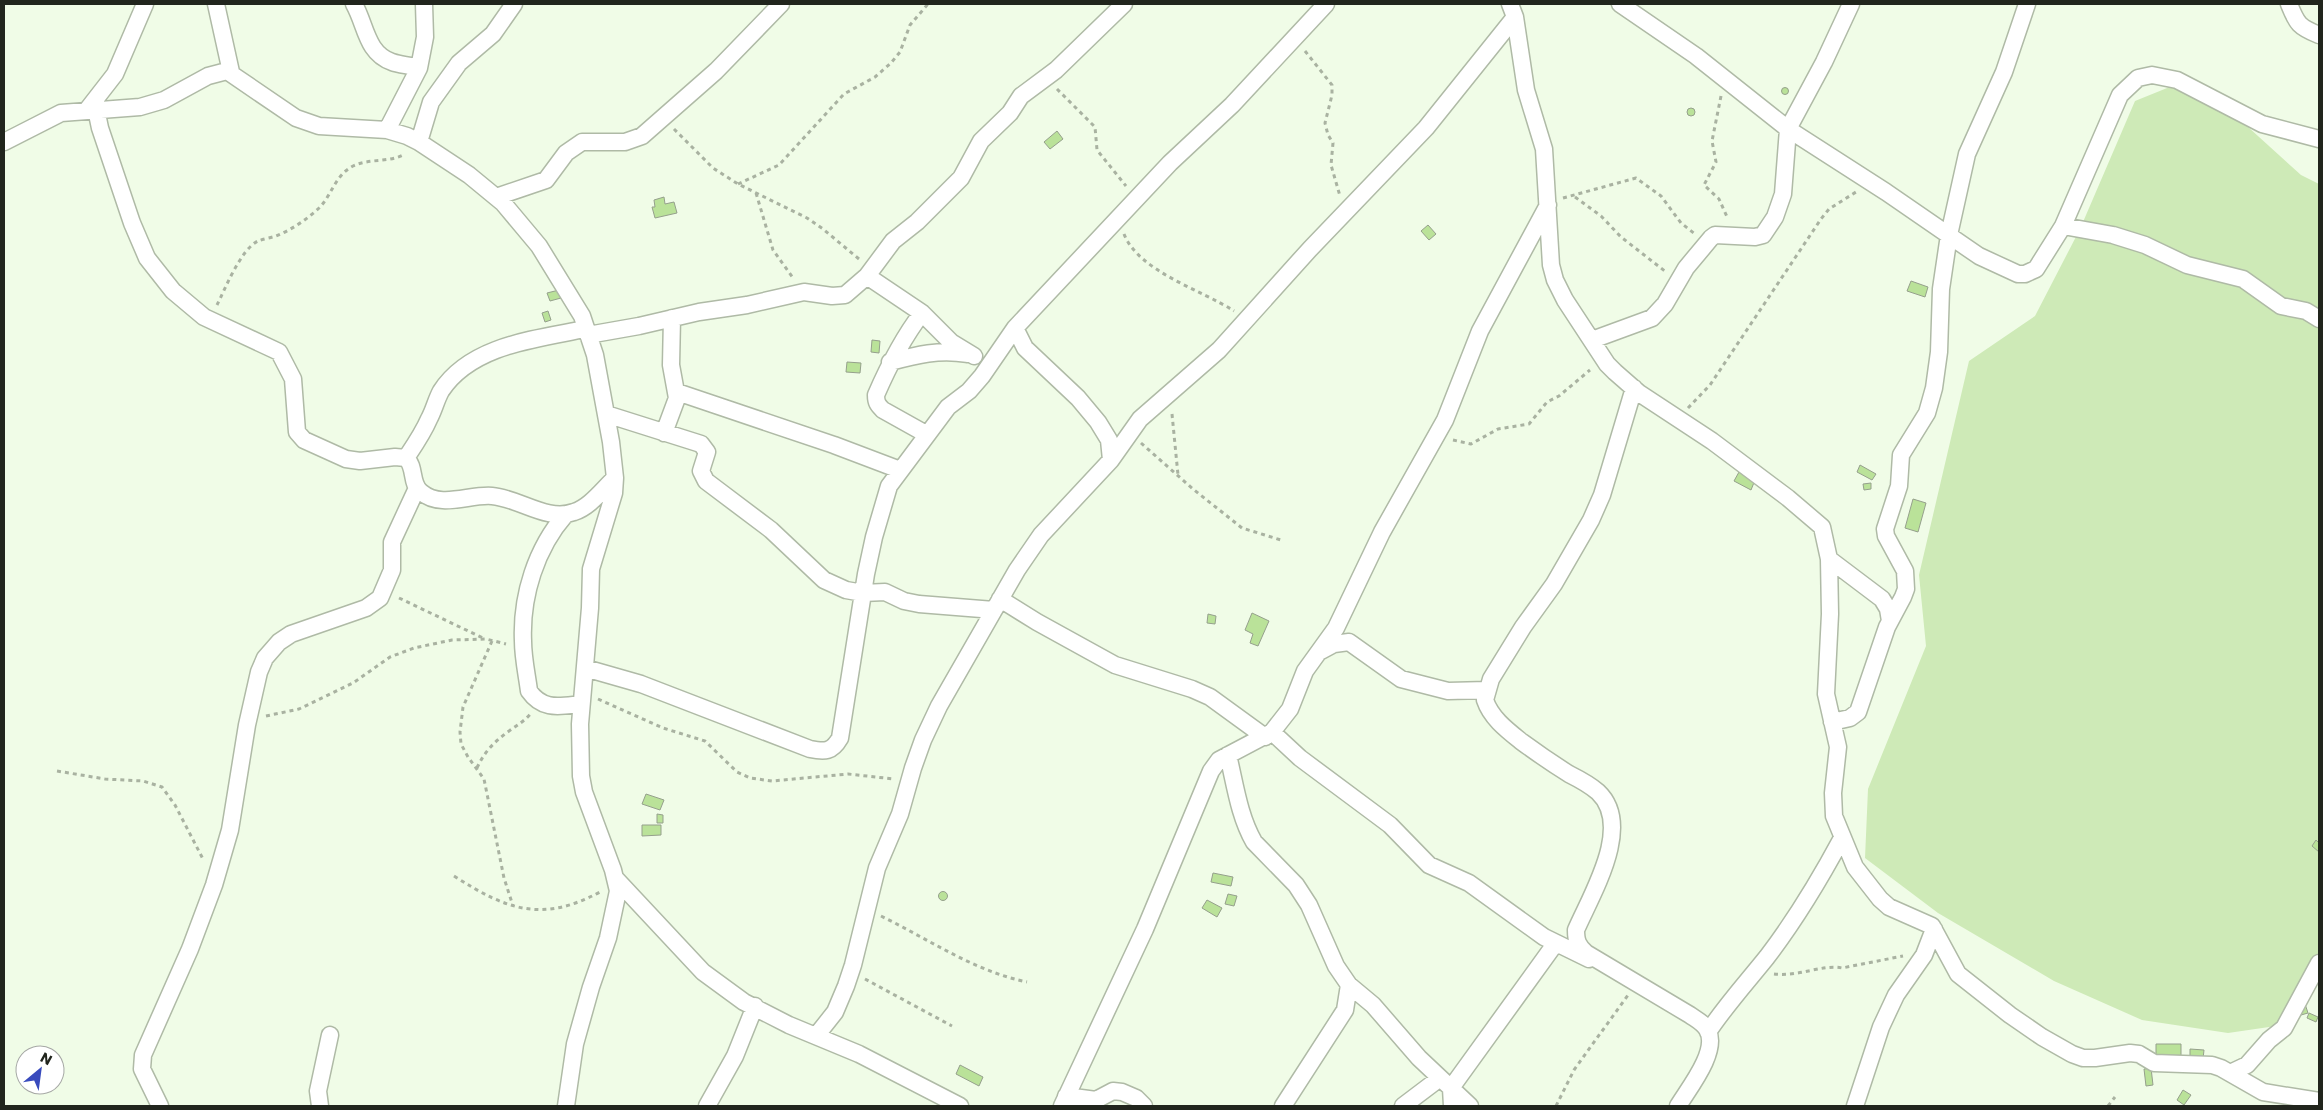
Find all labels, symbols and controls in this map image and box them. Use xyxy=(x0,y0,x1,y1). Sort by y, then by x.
north arrow xyxy=(15,1045,65,1095)
text: N xyxy=(37,1047,56,1070)

